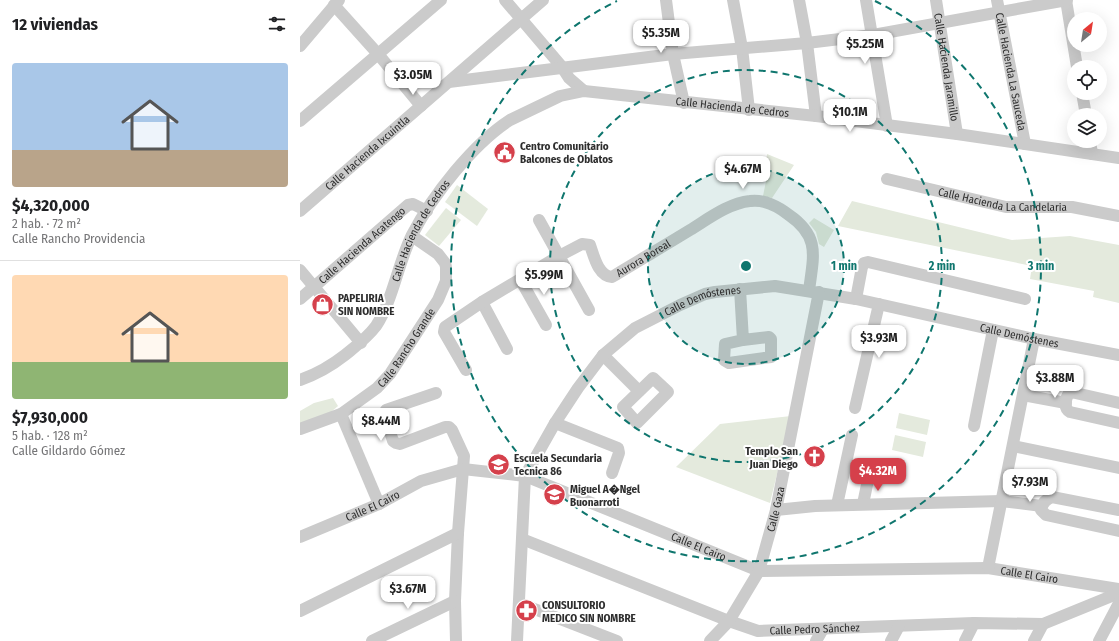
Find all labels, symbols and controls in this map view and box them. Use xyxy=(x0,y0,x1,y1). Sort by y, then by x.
street label: Calle Hacienda Jaramillo xyxy=(932,12,961,122)
street label: Calle Hacienda La Sauceda xyxy=(993,12,1029,132)
north arrow xyxy=(1067,12,1107,52)
map controls xyxy=(1067,12,1107,148)
icon: filters xyxy=(266,13,288,35)
text: 12 viviendas xyxy=(12,14,98,35)
pin: $5.35M xyxy=(628,20,694,54)
text: $5.35M xyxy=(642,25,680,40)
pin: $5.25M xyxy=(832,31,898,65)
text: $5.25M xyxy=(846,36,884,51)
button: locate xyxy=(1067,60,1107,100)
pin: $3.05M xyxy=(380,62,446,96)
text: $3.05M xyxy=(394,67,432,82)
icon: home xyxy=(114,89,186,161)
street label: Calle Hacienda de Cedros xyxy=(675,94,790,120)
pin: $10.1M xyxy=(817,99,883,133)
text: $10.1M xyxy=(832,104,868,119)
button: layers xyxy=(1067,108,1107,148)
street label: Calle Hacienda Ixcuintla xyxy=(322,112,412,193)
public building icon: Centro Comunitario Balcones de Oblatos xyxy=(492,139,518,165)
place label: Centro Comunitario Balcones de Oblatos xyxy=(520,140,613,166)
pin: $4.67M xyxy=(710,156,776,190)
text: $4.67M xyxy=(724,161,762,176)
street label: Calle Hacienda de Cedros xyxy=(389,177,453,283)
street label: Calle Hacienda La Candelaria xyxy=(937,185,1067,214)
text: $4,320,000 xyxy=(12,195,90,216)
street label: Calle Hacienda Acatengo xyxy=(316,204,408,286)
text: 2 hab. · 72 m² xyxy=(12,216,81,231)
text: Calle Rancho Providencia xyxy=(12,231,145,246)
street label: Aurora Boreal xyxy=(614,237,673,279)
centre of rings xyxy=(739,259,753,273)
text: 1 min xyxy=(831,259,857,273)
text: 2 min xyxy=(928,259,955,273)
text: 3 min xyxy=(1027,259,1054,273)
pin: $5.99M xyxy=(511,262,577,296)
text: $5.99M xyxy=(525,267,563,282)
street label: Calle Demóstenes xyxy=(662,283,742,318)
shop icon: PAPELIRIA SIN NOMBRE xyxy=(309,291,335,317)
place label: PAPELIRIA SIN NOMBRE xyxy=(338,292,394,318)
icon: home xyxy=(114,301,186,373)
street label: Calle Rancho Grande xyxy=(375,306,438,390)
street label: Calle Demóstenes xyxy=(979,321,1060,350)
pin: $3.93M xyxy=(846,325,912,359)
text: $3.93M xyxy=(860,330,898,345)
pin: $3.88M xyxy=(1022,365,1088,399)
text: $3.88M xyxy=(1036,370,1074,385)
text: $7,930,000 xyxy=(12,407,88,428)
pin: $8.44M xyxy=(348,408,414,442)
text: $8.44M xyxy=(362,413,400,428)
text: 5 hab. · 128 m² xyxy=(12,428,88,443)
text: Calle Gildardo Gómez xyxy=(12,443,125,458)
church icon: Templo San Juan Diego xyxy=(801,444,827,470)
place label: Templo San Juan Diego xyxy=(745,445,798,471)
school or university icon: Escuela Secundaria Tecnica 86 xyxy=(485,451,511,477)
place label: Escuela Secundaria Tecnica 86 xyxy=(514,452,602,478)
pin: $4.32M xyxy=(845,458,911,492)
text: $4.32M xyxy=(859,463,897,478)
pin: $7.93M xyxy=(997,469,1063,503)
text: $7.93M xyxy=(1012,474,1048,489)
school or university icon: Miguel A�Ngel Buonarroti xyxy=(541,482,567,508)
place label: Miguel A�Ngel Buonarroti xyxy=(570,483,641,509)
street label: Calle Gaza xyxy=(764,485,787,533)
street label: Calle El Cairo xyxy=(344,487,402,524)
street label: Calle El Cairo xyxy=(669,530,728,564)
street label: Calle El Cairo xyxy=(1000,564,1059,586)
pin: $3.67M xyxy=(375,576,441,610)
text: $3.67M xyxy=(390,581,426,596)
pharmacy icon: CONSULTORIO MEDICO SIN NOMBRE xyxy=(514,598,540,624)
place label: CONSULTORIO MEDICO SIN NOMBRE xyxy=(542,599,636,625)
street label: Calle Pedro Sánchez xyxy=(769,621,861,637)

